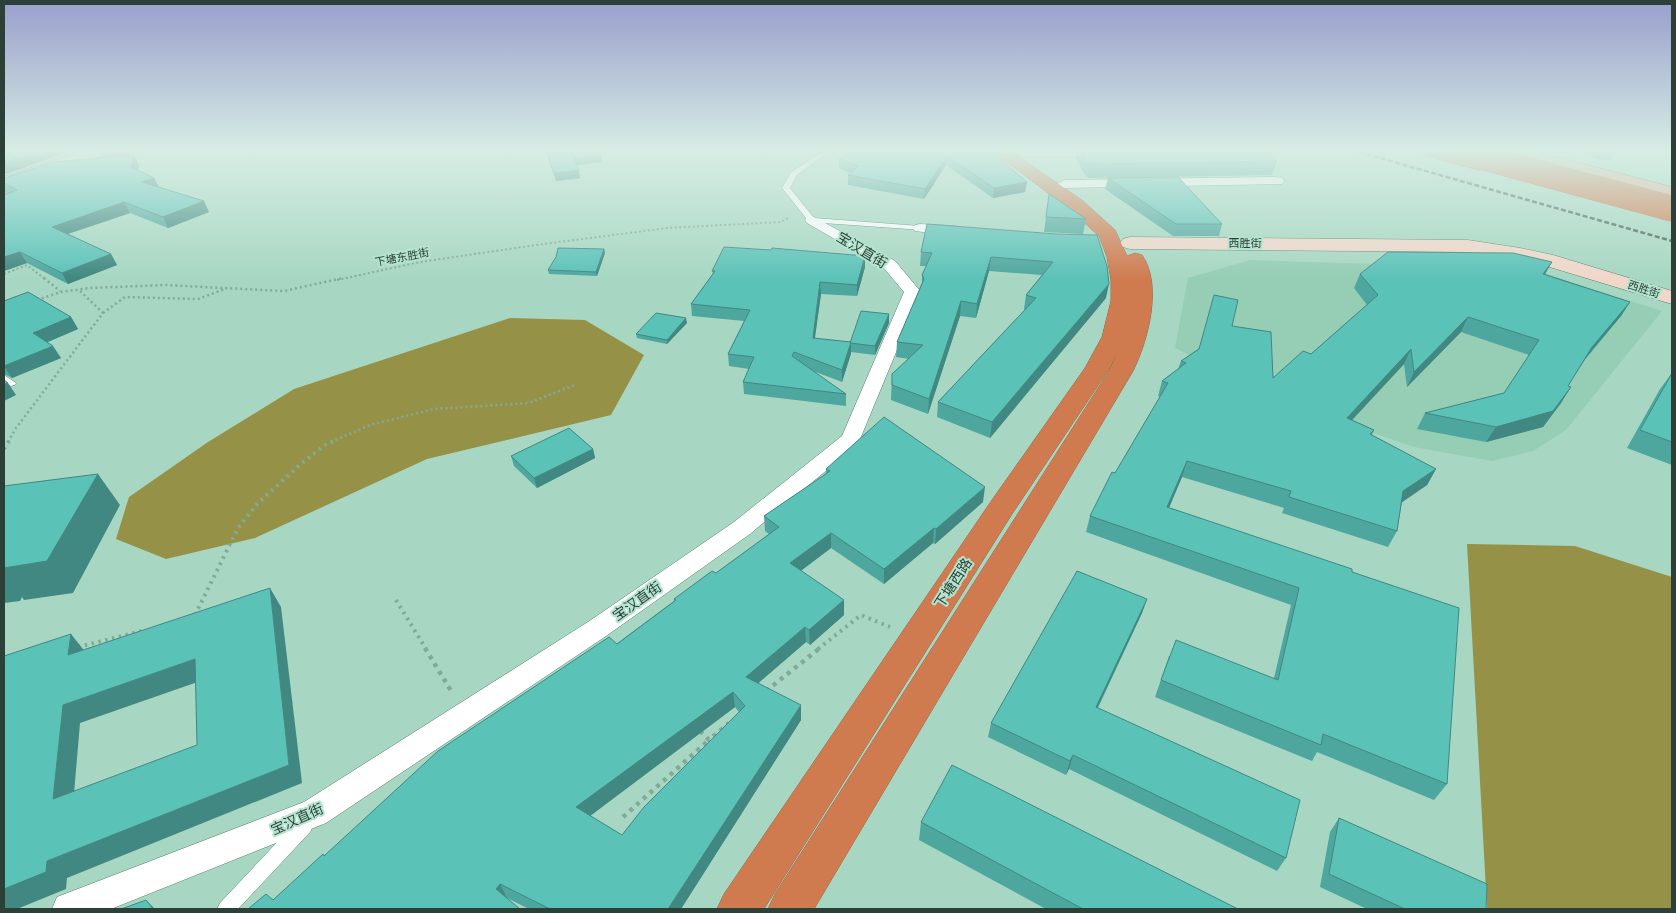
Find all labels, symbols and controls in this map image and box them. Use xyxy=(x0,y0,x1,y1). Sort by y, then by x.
street label: 宝汉直街 xyxy=(833,228,891,272)
street label: 西胜街 xyxy=(1229,236,1262,250)
street label: 下塘东胜街 xyxy=(374,245,430,269)
street label: 西胜街 xyxy=(1626,277,1662,301)
street label: 下塘西路 xyxy=(930,555,976,611)
street label: 宝汉直街 xyxy=(609,578,665,624)
street label: 宝汉直街 xyxy=(268,799,326,839)

